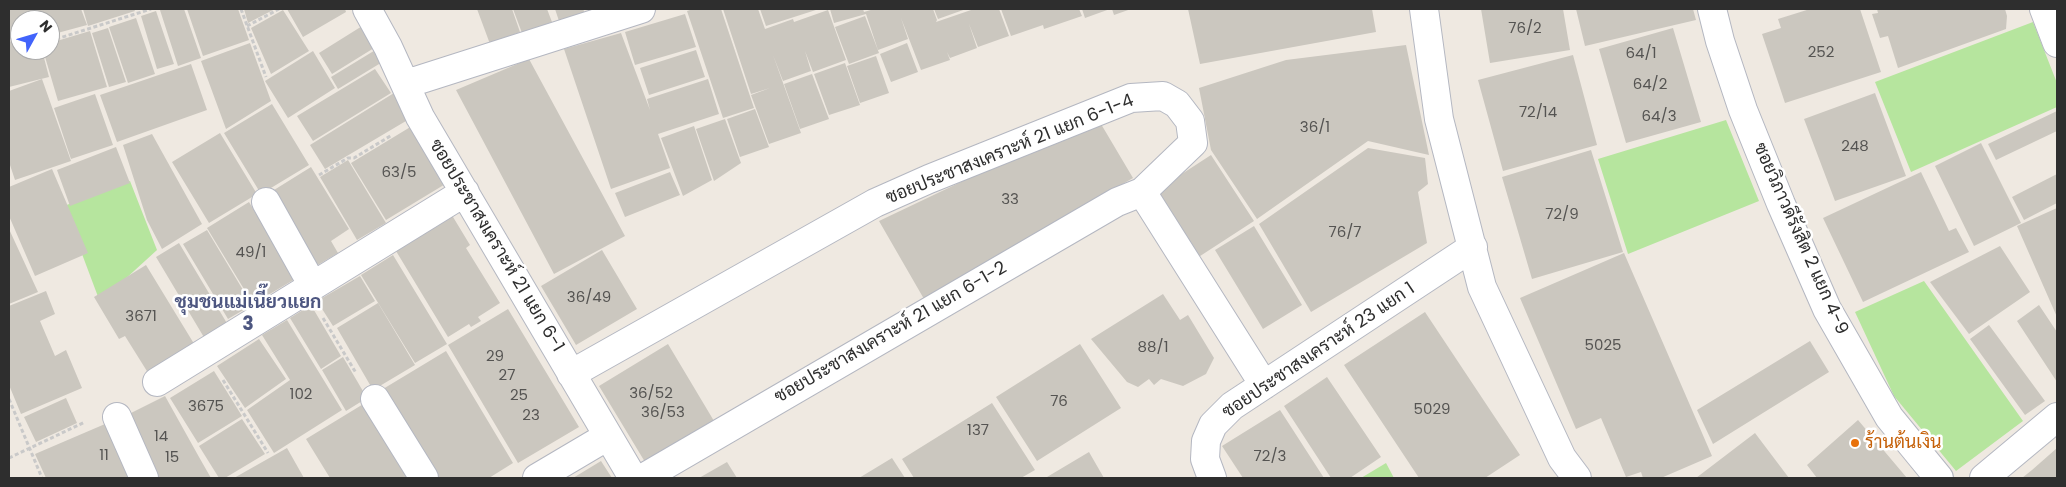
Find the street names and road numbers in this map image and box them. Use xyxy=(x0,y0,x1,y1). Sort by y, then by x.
street label: ซอยประชาสงเคราะห์ 21 แยก 6-1-4 xyxy=(883,90,1137,210)
street label: ซอยประชาสงเคราะห์ 21 แยก 6-1 xyxy=(424,136,568,356)
street label: ซอยวิภาวดีรังสิต 2 แยก 4-9 xyxy=(1748,140,1852,338)
street label: ซอยประชาสงเคราะห์ 21 แยก 6-1-2 xyxy=(771,258,1011,408)
street label: ซอยประชาสงเคราะห์ 23 แยก 1 xyxy=(1219,278,1419,424)

